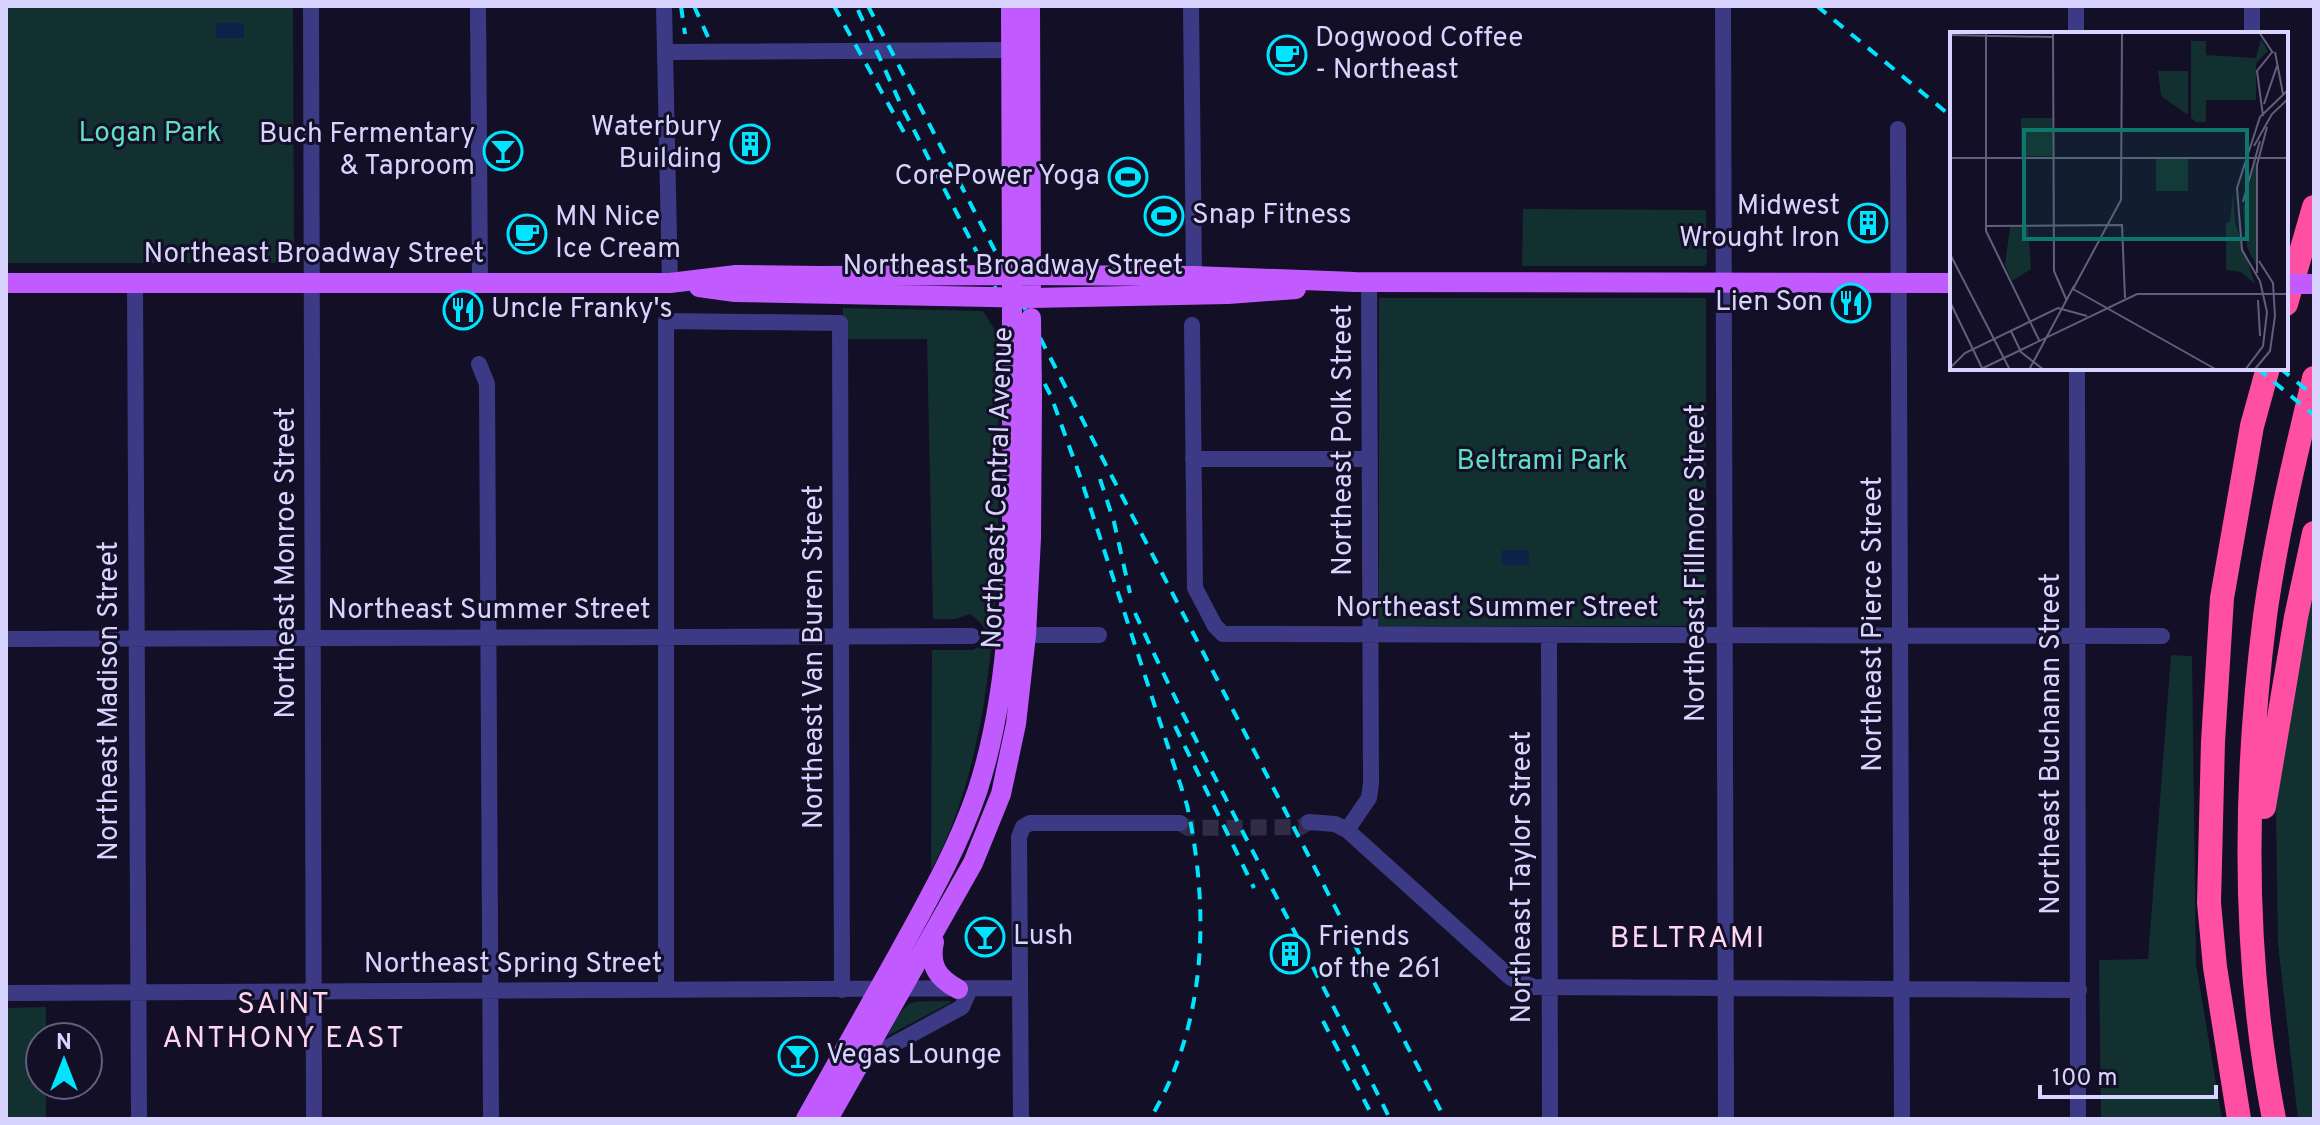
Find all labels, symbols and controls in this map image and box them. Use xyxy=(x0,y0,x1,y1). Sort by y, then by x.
place label: Dogwood Coffee - Northeast xyxy=(1315,21,1523,89)
inset map xyxy=(1950,32,2288,370)
cafe icon: Dogwood Coffee - Northeast xyxy=(1266,34,1308,76)
place label: Waterbury Building xyxy=(591,110,722,178)
park label: Logan Park xyxy=(79,116,221,152)
place label: Buch Fermentary & Taproom xyxy=(259,117,475,185)
building icon: Waterbury Building xyxy=(729,123,771,165)
bar icon: Buch Fermentary & Taproom xyxy=(482,130,524,172)
sports icon: CorePower Yoga xyxy=(1107,156,1149,198)
place label: CorePower Yoga xyxy=(894,159,1100,195)
place label: Midwest Wrought Iron xyxy=(1679,189,1840,257)
sports icon: Snap Fitness xyxy=(1143,195,1185,237)
place label: Snap Fitness xyxy=(1192,198,1352,234)
place label: MN Nice Ice Cream xyxy=(555,200,681,268)
building icon: Midwest Wrought Iron xyxy=(1847,202,1889,244)
cafe icon: MN Nice Ice Cream xyxy=(506,213,548,255)
street label: Northeast Broadway Street xyxy=(144,237,484,273)
street label: Northeast Broadway Street xyxy=(843,249,1183,285)
restaurant icon: Lien Son xyxy=(1830,282,1872,324)
place label: Lien Son xyxy=(1715,285,1823,321)
restaurant icon: Uncle Franky's xyxy=(442,289,484,331)
place label: Uncle Franky's xyxy=(491,292,673,328)
street label: Northeast Polk Street xyxy=(1326,304,1362,576)
street label: Northeast Central Avenue xyxy=(975,326,1023,650)
street label: Northeast Fillmore Street xyxy=(1679,404,1715,722)
street label: Northeast Monroe Street xyxy=(269,407,305,719)
park label: Beltrami Park xyxy=(1456,444,1628,480)
street label: Northeast Pierce Street xyxy=(1856,476,1892,772)
street label: Northeast Van Buren Street xyxy=(797,485,833,829)
street label: Northeast Madison Street xyxy=(92,541,128,861)
street label: Northeast Buchanan Street xyxy=(2034,573,2070,915)
street label: Northeast Summer Street xyxy=(1335,591,1659,627)
street label: Northeast Summer Street xyxy=(327,593,651,629)
street label: Northeast Taylor Street xyxy=(1505,731,1541,1023)
bar icon: Lush xyxy=(964,916,1006,958)
place label: Lush xyxy=(1013,919,1073,955)
place label: Friends of the 261 xyxy=(1318,920,1441,988)
district label: BELTRAMI xyxy=(1610,921,1766,958)
building icon: Friends of the 261 xyxy=(1269,933,1311,975)
street label: Northeast Spring Street xyxy=(364,947,662,983)
district label: SAINT ANTHONY EAST xyxy=(162,987,406,1058)
north arrow xyxy=(24,1021,104,1101)
text: N xyxy=(56,1030,72,1057)
bar icon: Vegas Lounge xyxy=(777,1035,819,1077)
place label: Vegas Lounge xyxy=(826,1038,1002,1074)
scale bar xyxy=(2040,1049,2216,1099)
text: 100 m xyxy=(2052,1064,2118,1094)

